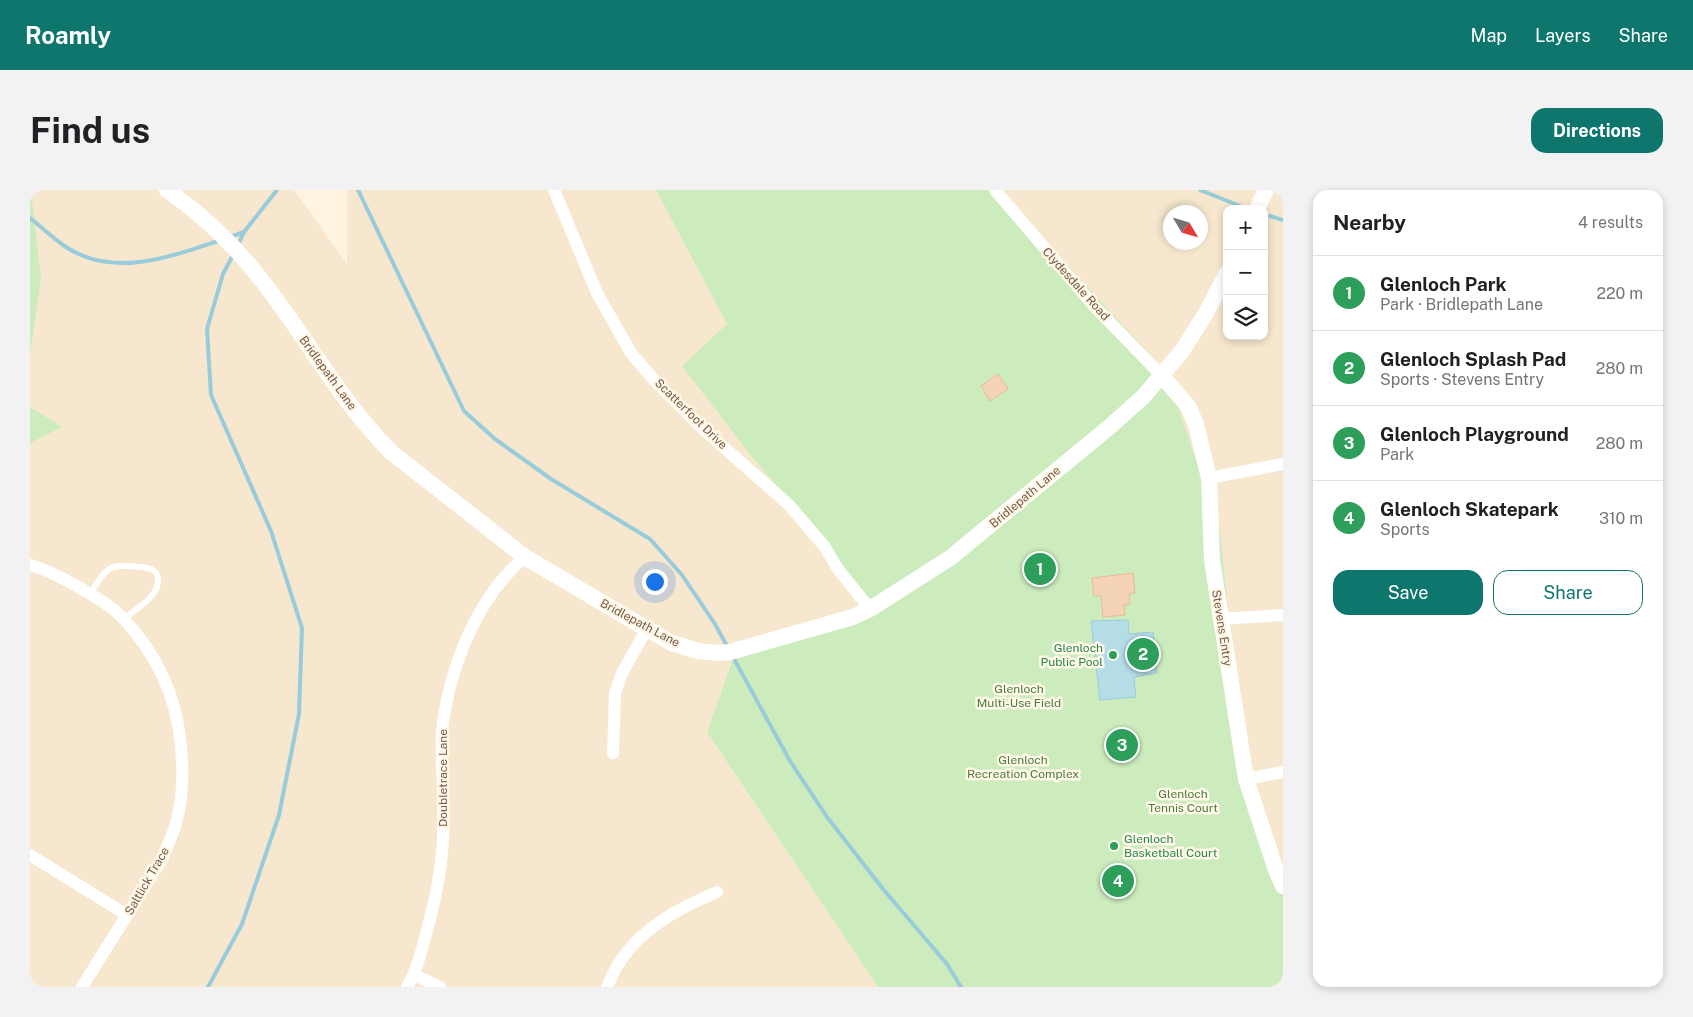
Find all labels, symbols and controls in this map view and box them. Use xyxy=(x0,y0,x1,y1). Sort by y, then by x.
text: Roamly xyxy=(25,21,111,49)
text: Map xyxy=(1471,25,1507,46)
text: Layers xyxy=(1535,25,1591,46)
text: Share xyxy=(1619,25,1668,46)
button: Directions xyxy=(1531,108,1663,153)
text: Find us xyxy=(30,110,150,151)
north arrow xyxy=(1163,205,1208,250)
map controls xyxy=(1223,205,1268,340)
button: + xyxy=(1223,205,1268,250)
text: Nearby xyxy=(1333,210,1406,235)
text: 4 results xyxy=(1578,213,1643,232)
street label: Clydesdale Road xyxy=(1040,245,1112,323)
button: − xyxy=(1223,250,1268,295)
text: Glenloch Park xyxy=(1380,273,1507,295)
text: 1 xyxy=(1346,284,1352,303)
text: 220 m xyxy=(1596,284,1643,303)
button: layers xyxy=(1223,295,1268,340)
text: Park · Bridlepath Lane xyxy=(1380,295,1543,314)
street label: Bridlepath Lane xyxy=(296,333,360,413)
text: Glenloch Splash Pad xyxy=(1380,348,1566,370)
text: 2 xyxy=(1344,359,1354,378)
text: 280 m xyxy=(1596,359,1643,378)
text: Sports · Stevens Entry xyxy=(1380,370,1544,389)
street label: Scatterfoot Drive xyxy=(652,376,730,452)
text: Glenloch Playground xyxy=(1380,423,1569,445)
text: 3 xyxy=(1344,434,1354,453)
text: 280 m xyxy=(1596,434,1643,453)
text: Park xyxy=(1380,445,1414,464)
street label: Bridlepath Lane xyxy=(987,463,1063,531)
text: Glenloch Skatepark xyxy=(1380,498,1559,520)
text: 4 xyxy=(1344,509,1354,528)
text: 310 m xyxy=(1599,509,1643,528)
text: Sports xyxy=(1380,520,1430,539)
pin: 1 xyxy=(1024,550,1056,588)
your location xyxy=(642,569,668,595)
button: Save xyxy=(1333,570,1483,615)
button: Share xyxy=(1493,570,1643,615)
street label: Stevens Entry xyxy=(1209,589,1235,668)
street label: Bridlepath Lane xyxy=(598,596,682,650)
pin: 2 xyxy=(1127,635,1159,673)
place label: Glenloch Public Pool xyxy=(1041,641,1103,669)
marker: Glenloch Public Pool xyxy=(1107,649,1119,661)
park label: Glenloch Multi-Use Field xyxy=(977,682,1061,710)
pin: 3 xyxy=(1106,726,1138,764)
street label: Doubletrace Lane xyxy=(436,729,450,827)
park label: Glenloch Recreation Complex xyxy=(967,753,1079,781)
park label: Glenloch Tennis Court xyxy=(1148,787,1218,815)
place label: Glenloch Basketball Court xyxy=(1124,832,1218,860)
marker: Glenloch Basketball Court xyxy=(1108,840,1120,852)
street label: Saltlick Trace xyxy=(122,844,172,918)
pin: 4 xyxy=(1102,862,1134,900)

